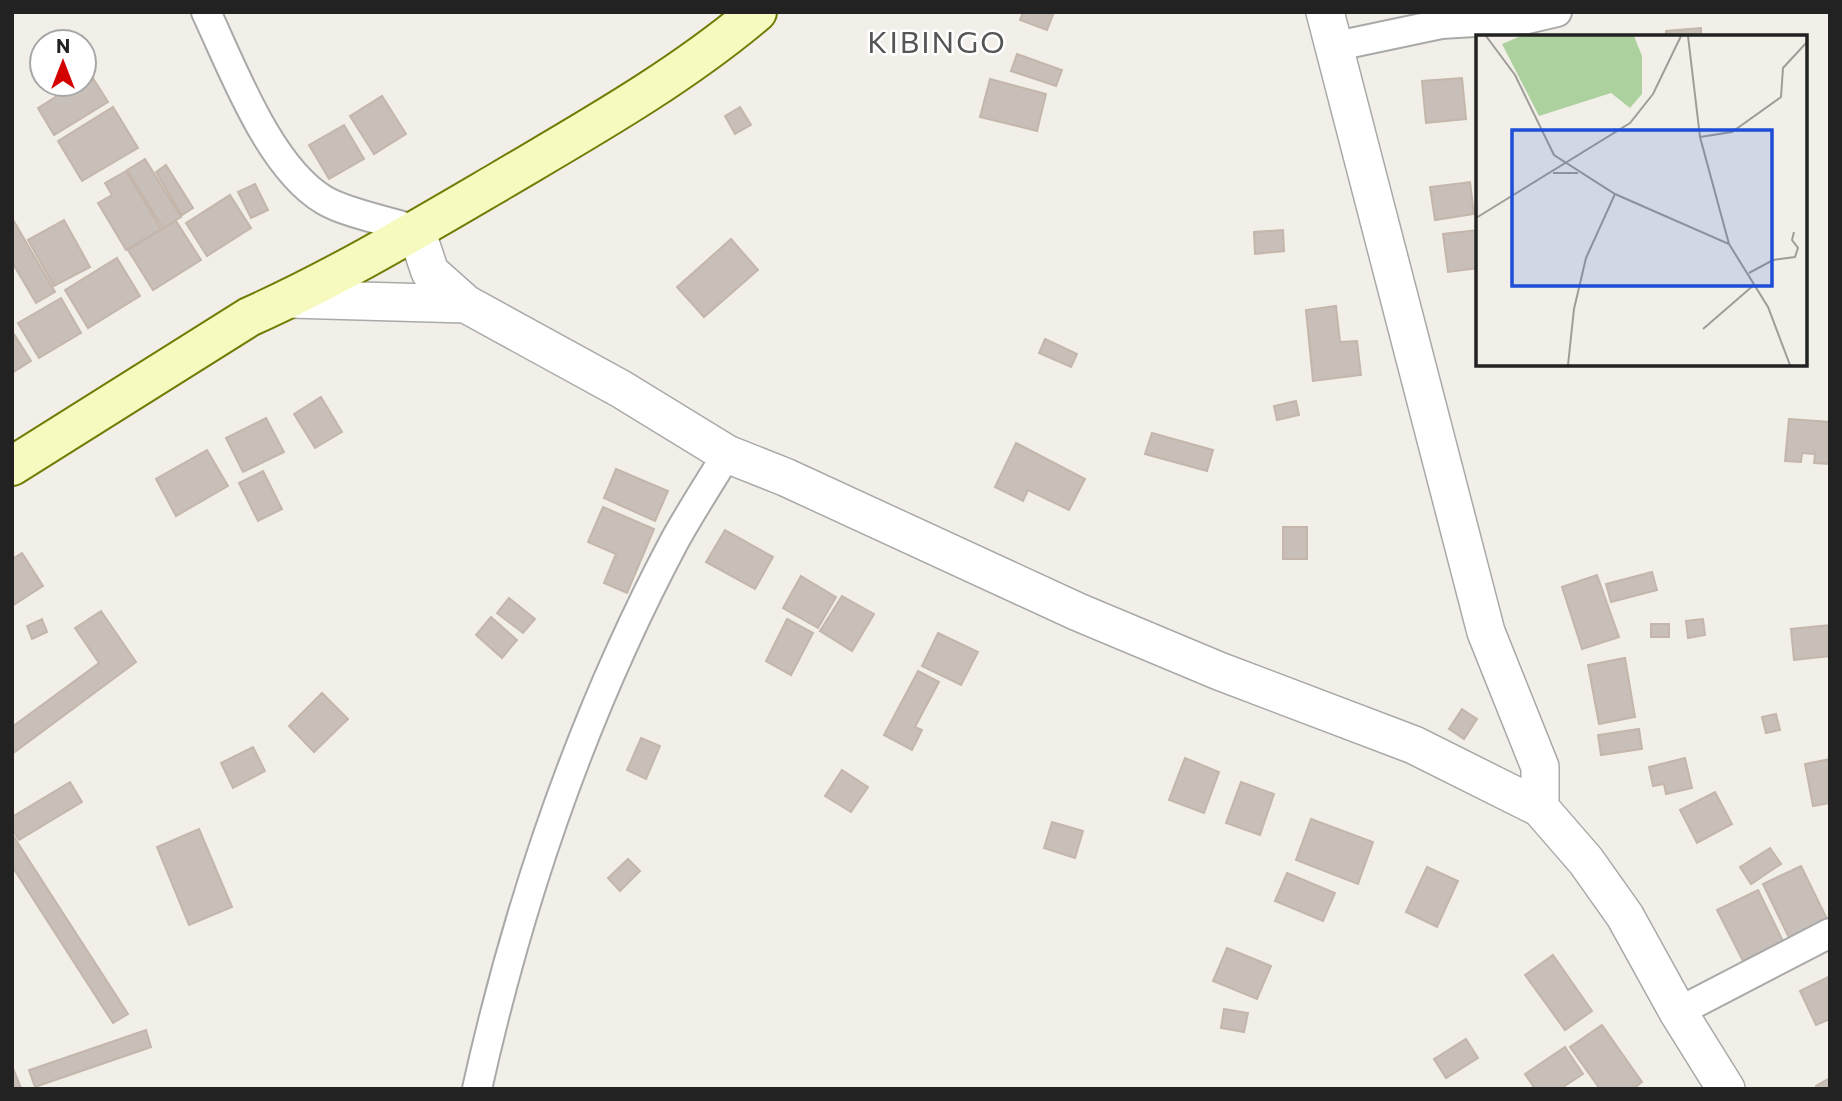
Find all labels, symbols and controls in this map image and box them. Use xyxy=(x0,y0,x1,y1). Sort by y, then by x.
district label: KIBINGO xyxy=(867,22,1007,59)
north arrow xyxy=(28,28,98,98)
text: N xyxy=(56,34,70,57)
inset map xyxy=(1476,35,1807,366)

